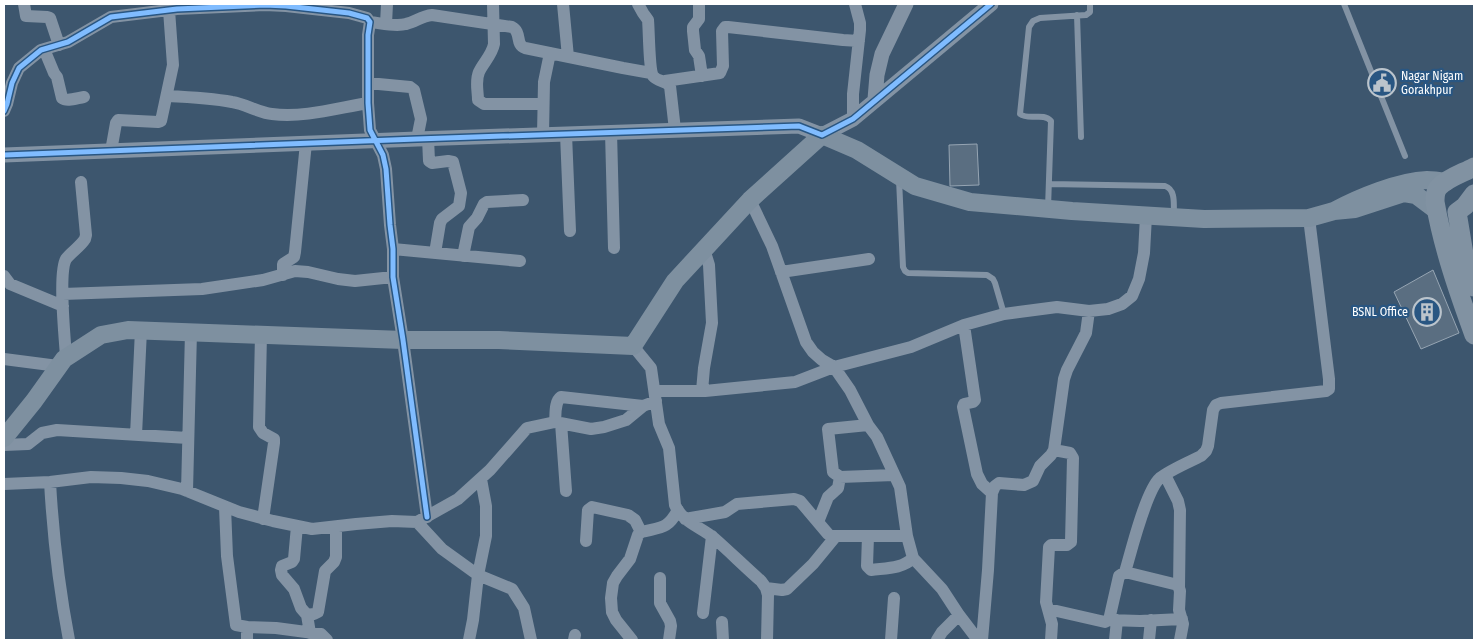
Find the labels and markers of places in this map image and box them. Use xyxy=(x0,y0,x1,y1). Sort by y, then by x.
public building icon: Nagar Nigam Gorakhpur xyxy=(1367,68,1397,98)
place label: Nagar Nigam Gorakhpur xyxy=(1401,69,1463,97)
building icon: BSNL Office xyxy=(1412,297,1442,327)
place label: BSNL Office xyxy=(1352,305,1408,319)

